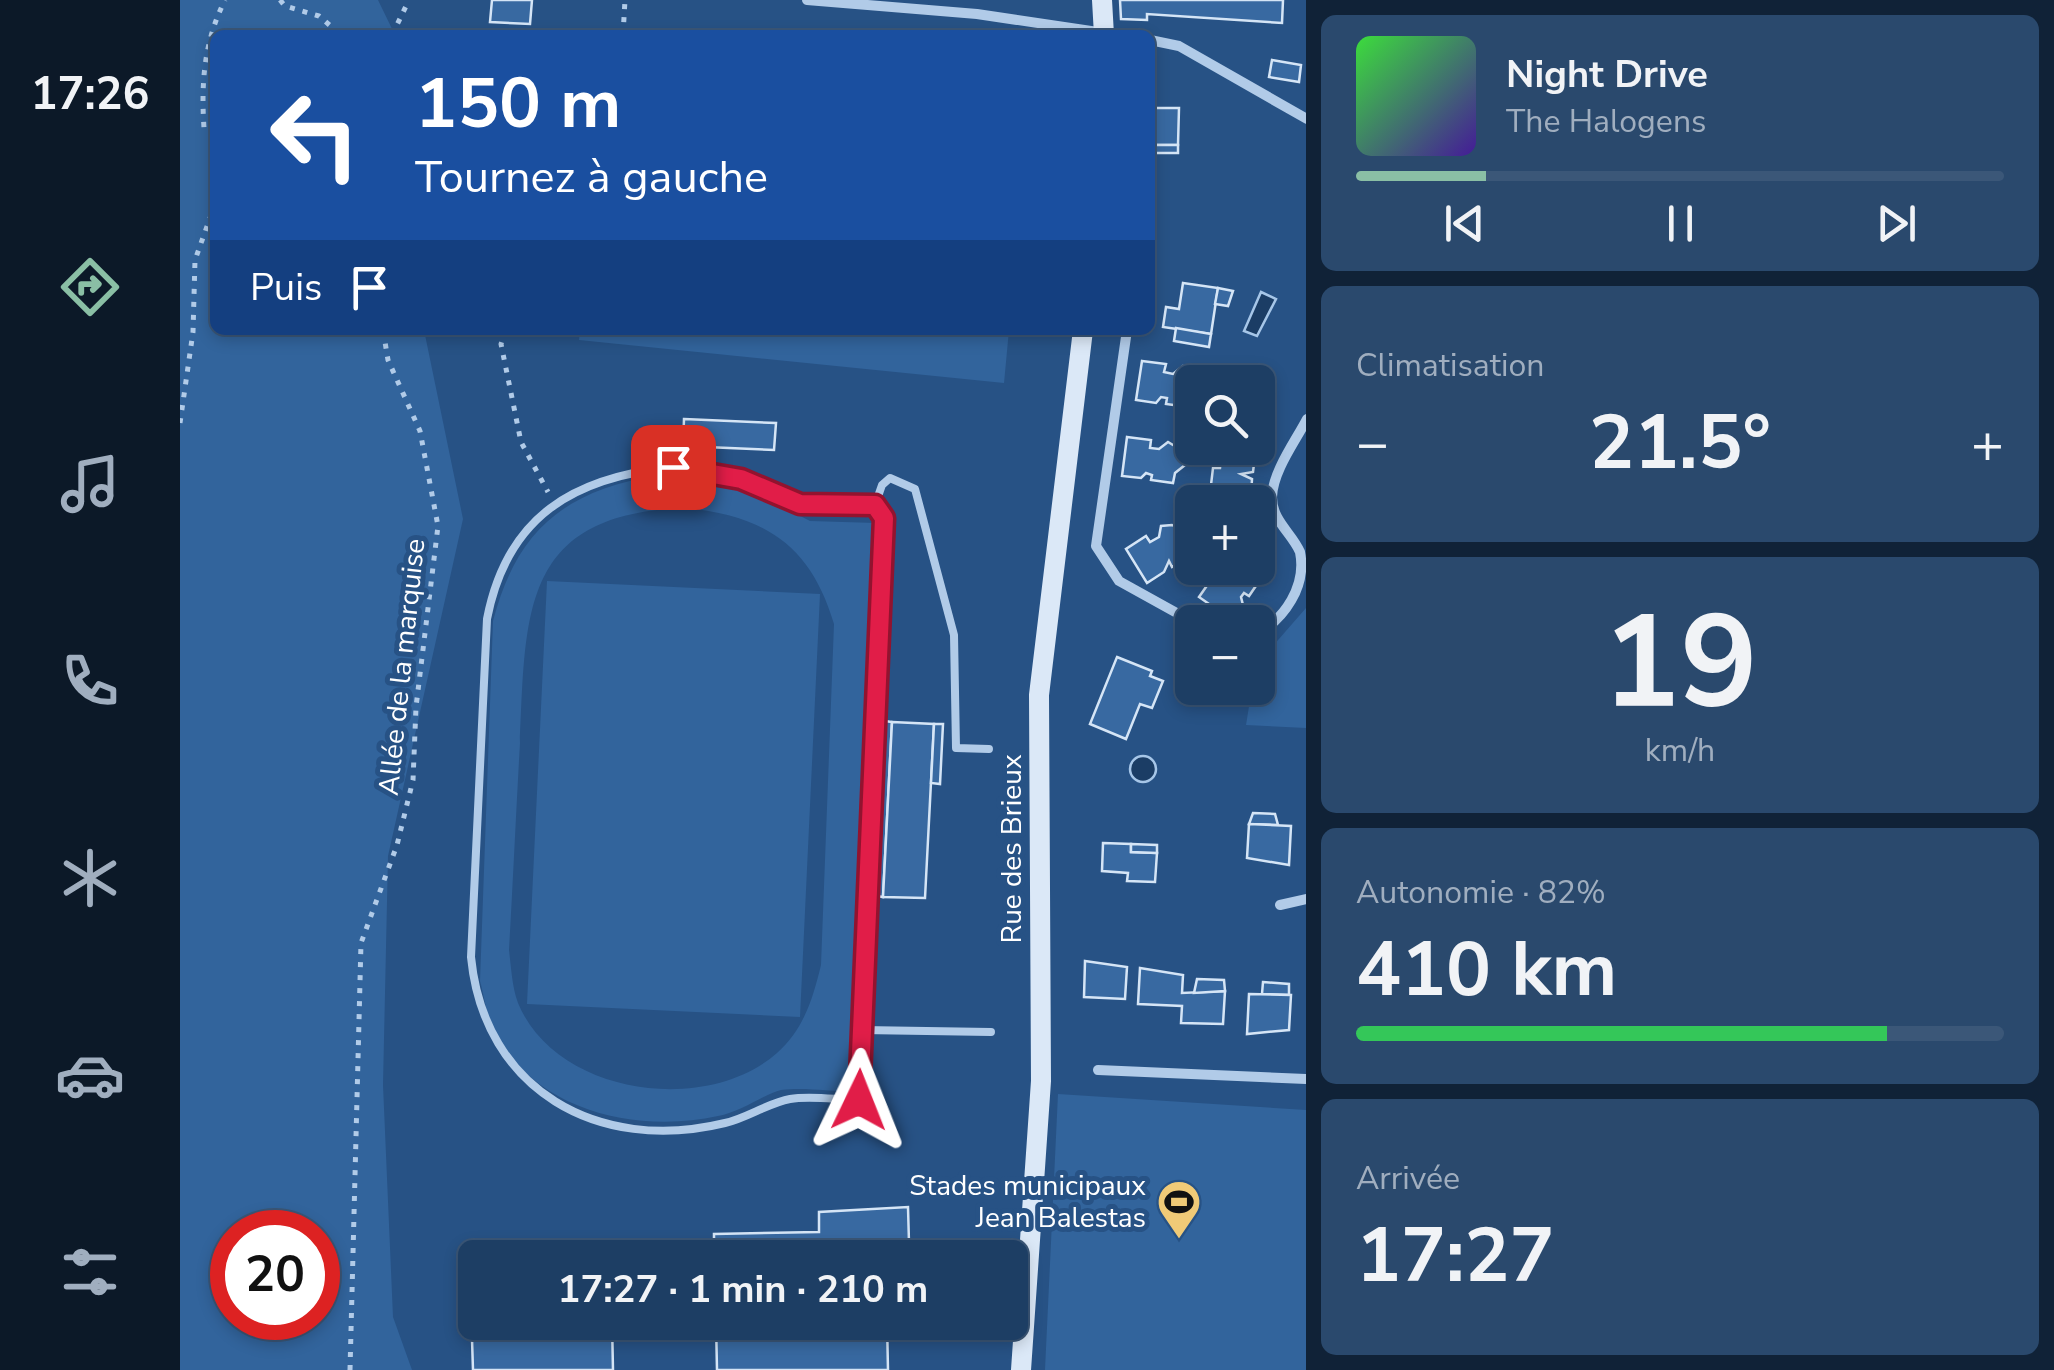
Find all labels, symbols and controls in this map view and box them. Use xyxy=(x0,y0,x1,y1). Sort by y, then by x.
text: Night Drive xyxy=(1506,49,1708,100)
text: 150 m xyxy=(415,56,621,152)
text: 17:26 xyxy=(30,64,150,125)
icon: left xyxy=(250,70,380,200)
text: The Halogens xyxy=(1506,100,1706,143)
text: Tournez à gauche xyxy=(415,147,768,208)
icon: previous xyxy=(1437,196,1492,251)
icon: pause xyxy=(1653,196,1708,251)
icon: next xyxy=(1869,196,1924,251)
icon: directions xyxy=(55,252,125,322)
icon: arrive xyxy=(342,260,397,315)
text: Puis xyxy=(250,262,322,313)
text: Climatisation xyxy=(1356,344,1544,387)
map controls xyxy=(1175,365,1275,705)
button: search xyxy=(1175,365,1275,465)
text: 21.5° xyxy=(1589,392,1771,494)
text: − xyxy=(1356,406,1389,481)
text: + xyxy=(1971,406,2004,481)
pin xyxy=(631,425,716,510)
icon: arrive xyxy=(646,440,701,495)
icon: music xyxy=(55,449,125,519)
button: + xyxy=(1175,485,1275,585)
street label: Allée de la marquise xyxy=(370,537,434,797)
text: 19 xyxy=(1602,575,1758,752)
button: − xyxy=(1175,605,1275,705)
icon: phone xyxy=(55,646,125,716)
text: km/h xyxy=(1645,729,1715,772)
street label: Rue des Brieux xyxy=(993,754,1031,944)
icon: climate xyxy=(55,843,125,913)
text: Autonomie · 82% xyxy=(1356,871,1606,914)
text: 410 km xyxy=(1356,919,1617,1021)
icon: car xyxy=(55,1040,125,1110)
position arrow xyxy=(807,1048,911,1152)
text: Arrivée xyxy=(1356,1157,1460,1200)
place label: Stades municipaux Jean Balestas xyxy=(909,1167,1146,1237)
sports icon: Stades municipaux Jean Balestas xyxy=(1156,1179,1202,1240)
text: 17:27 xyxy=(1356,1205,1555,1307)
speed limit sign: 20 xyxy=(210,1210,340,1340)
icon: filters xyxy=(55,1237,125,1307)
text: 17:27 · 1 min · 210 m xyxy=(558,1264,928,1315)

